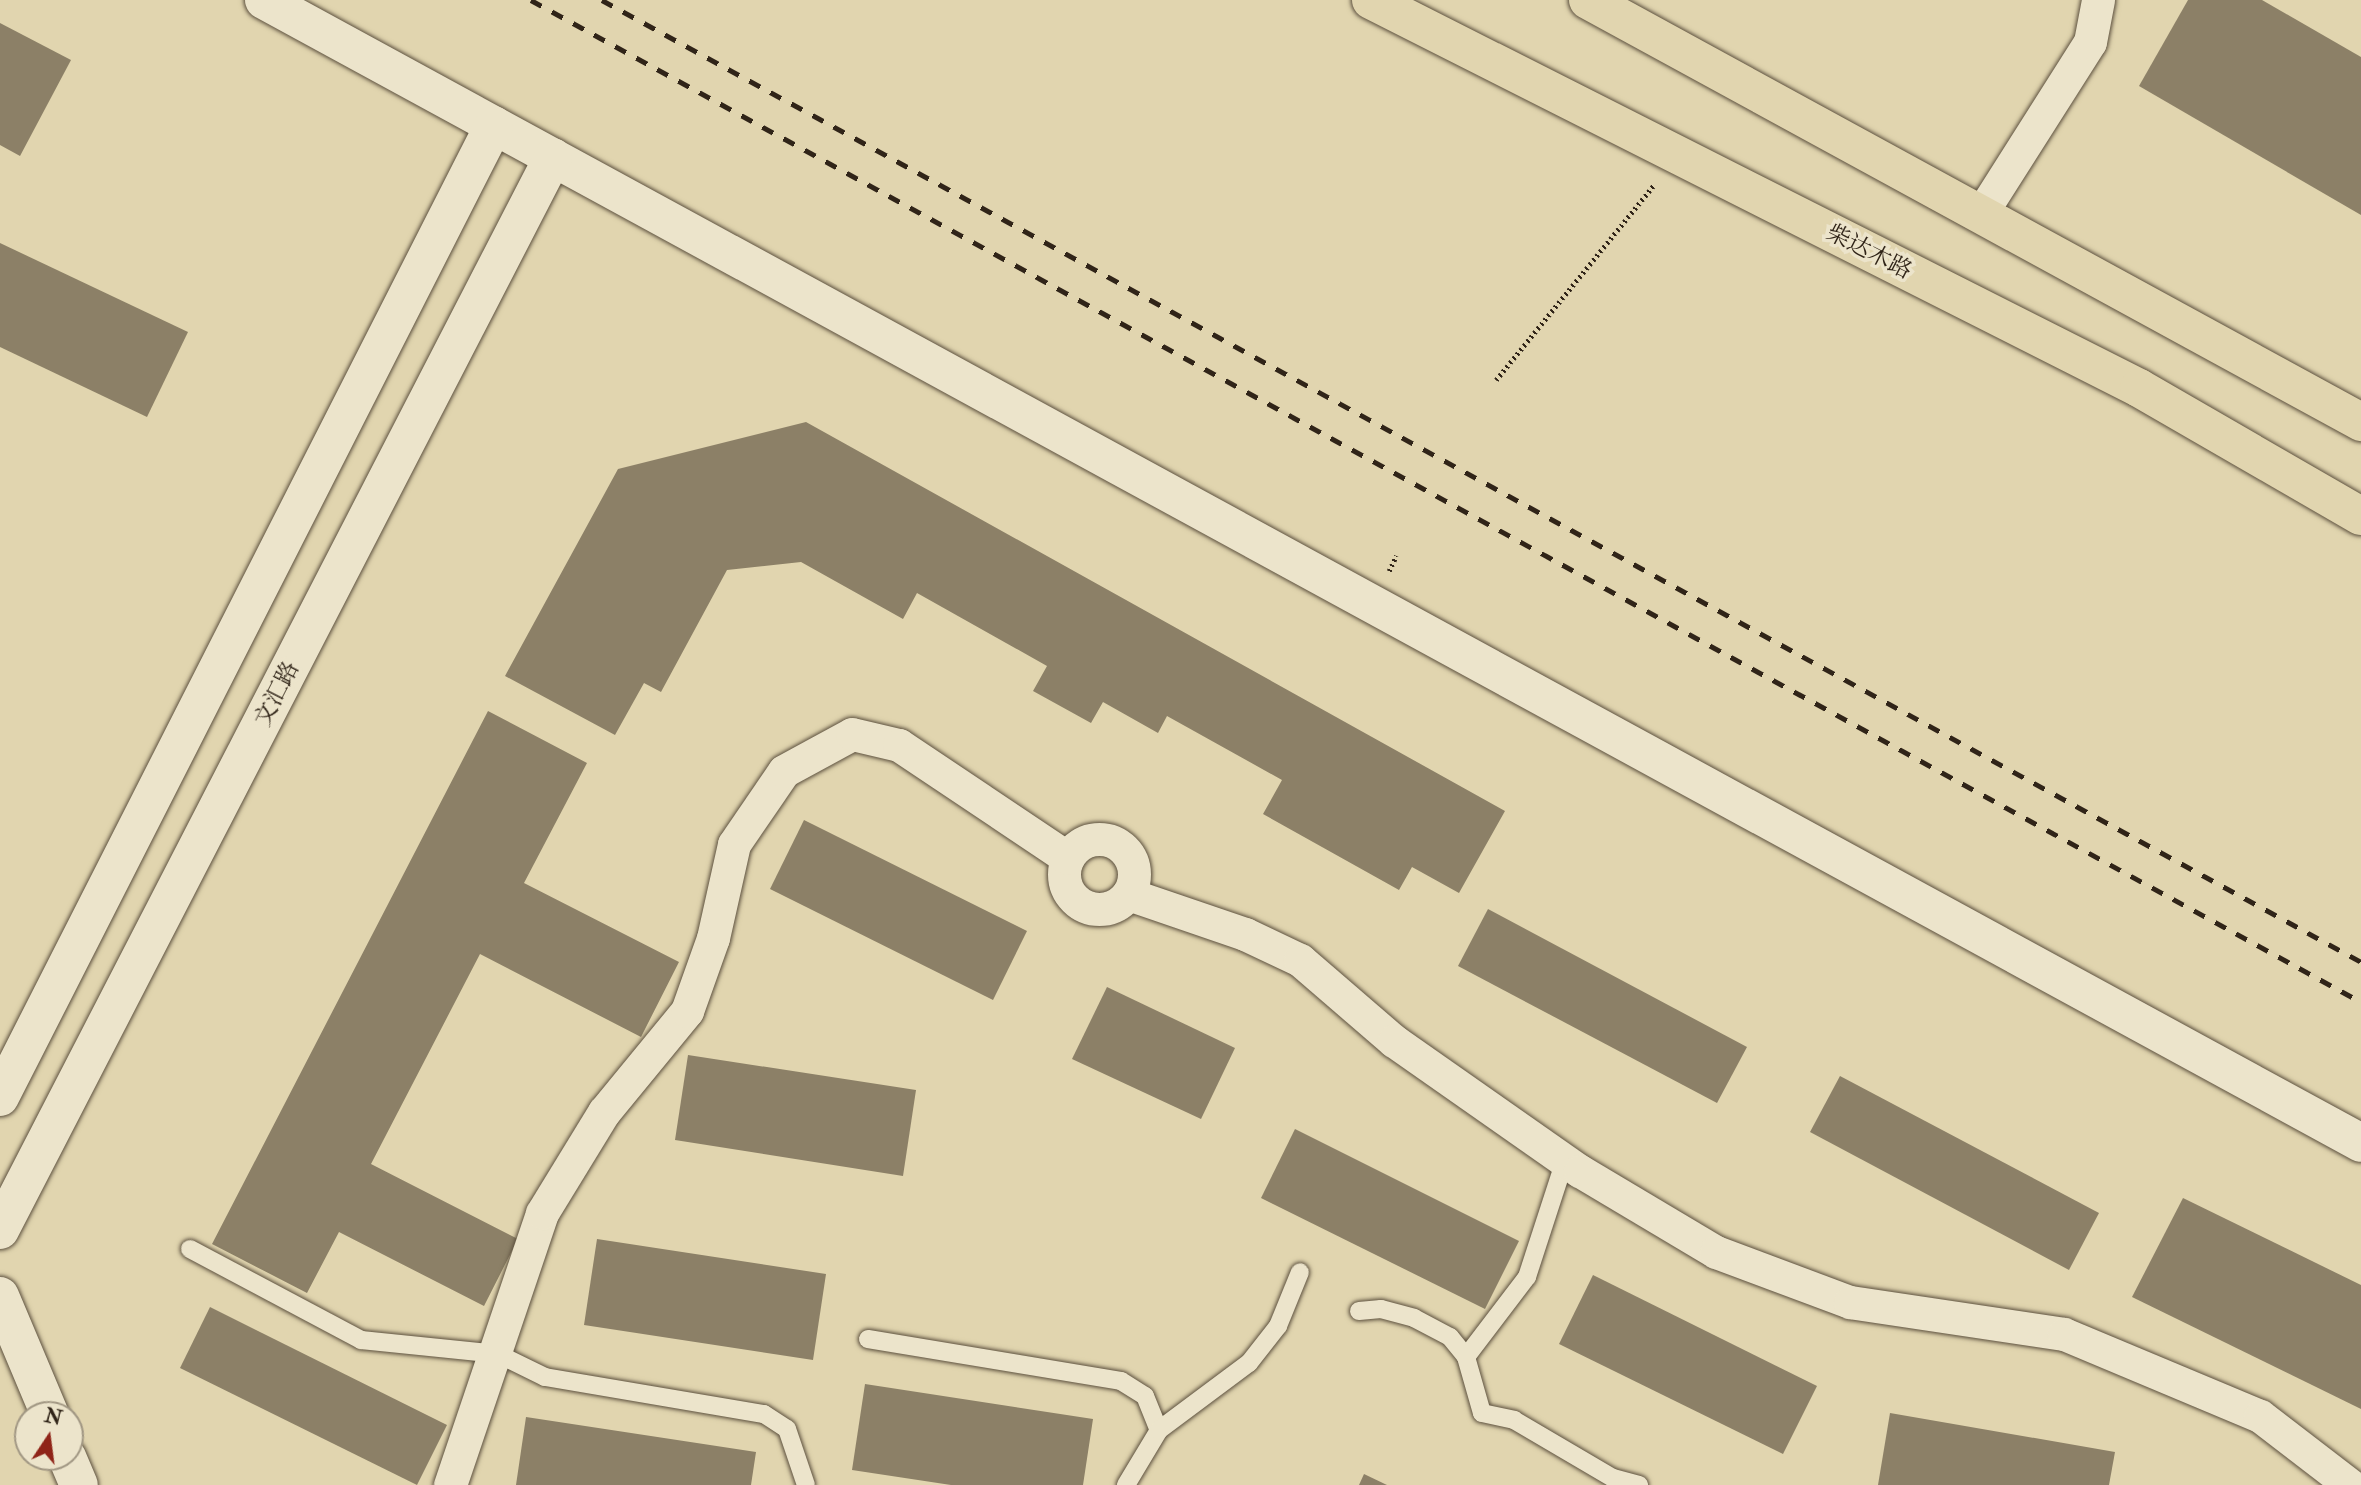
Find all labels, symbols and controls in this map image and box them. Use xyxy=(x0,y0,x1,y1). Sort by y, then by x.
street label: 柴达木路 xyxy=(1822,219,1916,285)
street label: 文汇路 xyxy=(249,657,305,731)
north arrow xyxy=(14,1401,84,1471)
text: N xyxy=(42,1404,64,1431)

